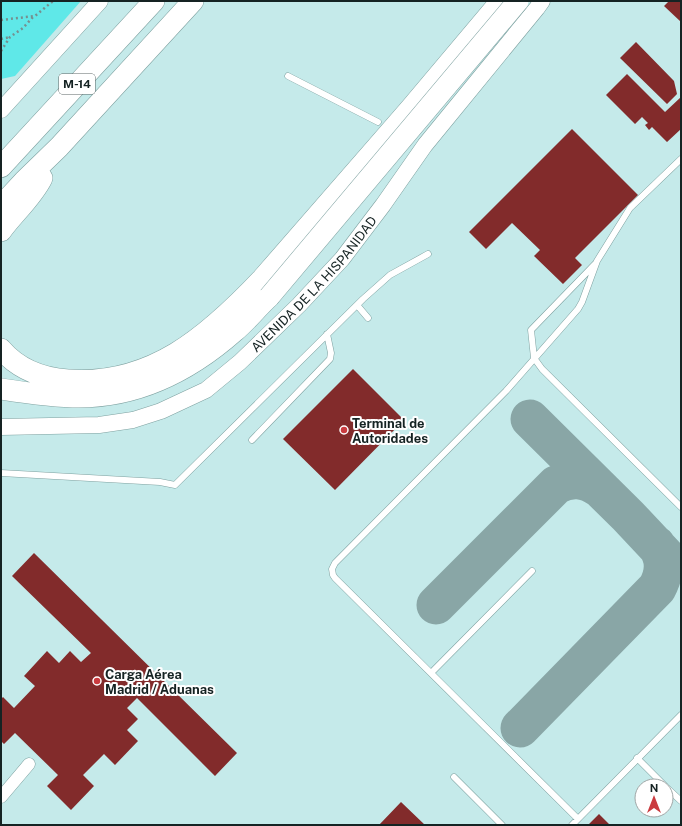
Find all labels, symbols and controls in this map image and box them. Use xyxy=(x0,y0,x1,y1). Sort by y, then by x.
road number: M-14 xyxy=(59,74,95,94)
street label: AVENIDA DE LA HISPANIDAD xyxy=(248,213,380,355)
place label: Terminal de Autoridades xyxy=(352,416,428,446)
marker: Terminal de Autoridades xyxy=(339,425,349,435)
place label: Carga Aérea Madrid / Aduanas xyxy=(105,667,214,697)
marker: Carga Aérea Madrid / Aduanas xyxy=(92,676,102,686)
north arrow xyxy=(634,778,674,818)
text: N xyxy=(650,782,658,794)

